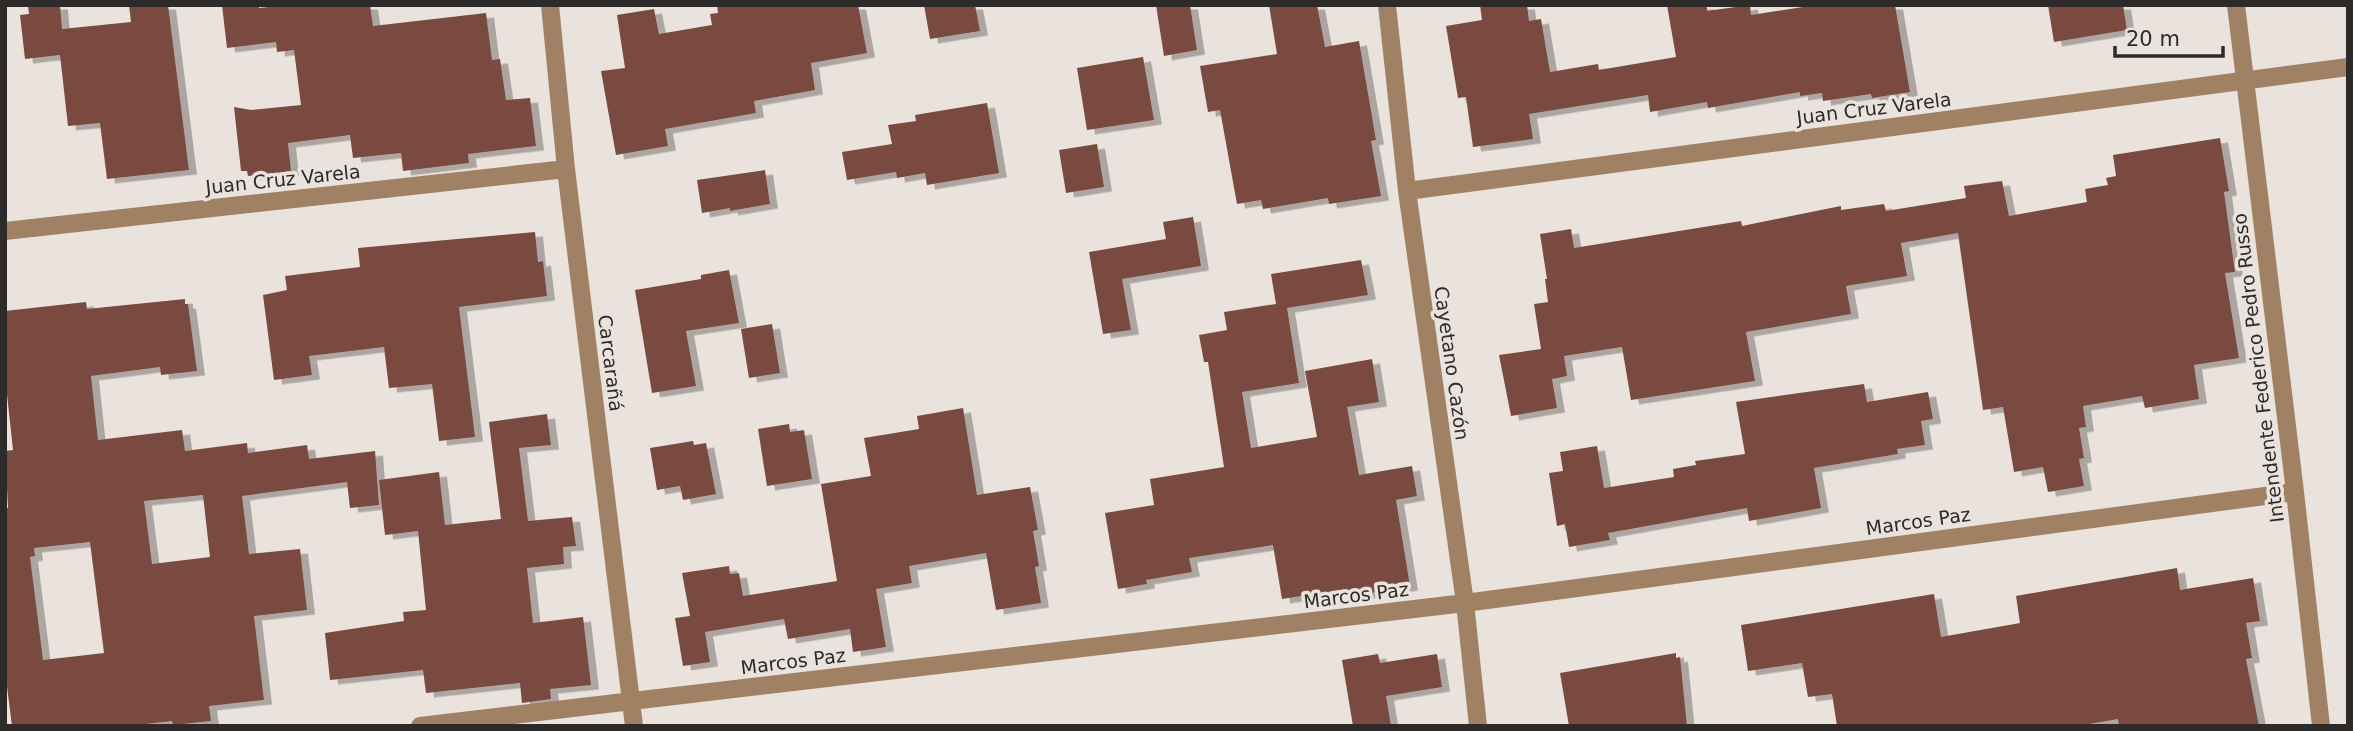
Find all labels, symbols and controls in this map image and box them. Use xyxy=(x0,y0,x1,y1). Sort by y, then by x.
scale bar xyxy=(2115,14,2224,58)
text: 20 m xyxy=(2126,27,2180,51)
street label: Juan Cruz Varela xyxy=(1794,88,1953,129)
street label: Juan Cruz Varela xyxy=(203,160,362,198)
street label: Intendente Federico Pedro Russo xyxy=(2228,212,2288,524)
street label: Cayetano Cazón xyxy=(1430,285,1474,441)
street label: Carcarañá xyxy=(594,313,628,413)
street label: Marcos Paz xyxy=(1864,503,1972,539)
street label: Marcos Paz xyxy=(1302,578,1410,612)
street label: Marcos Paz xyxy=(739,644,847,678)

